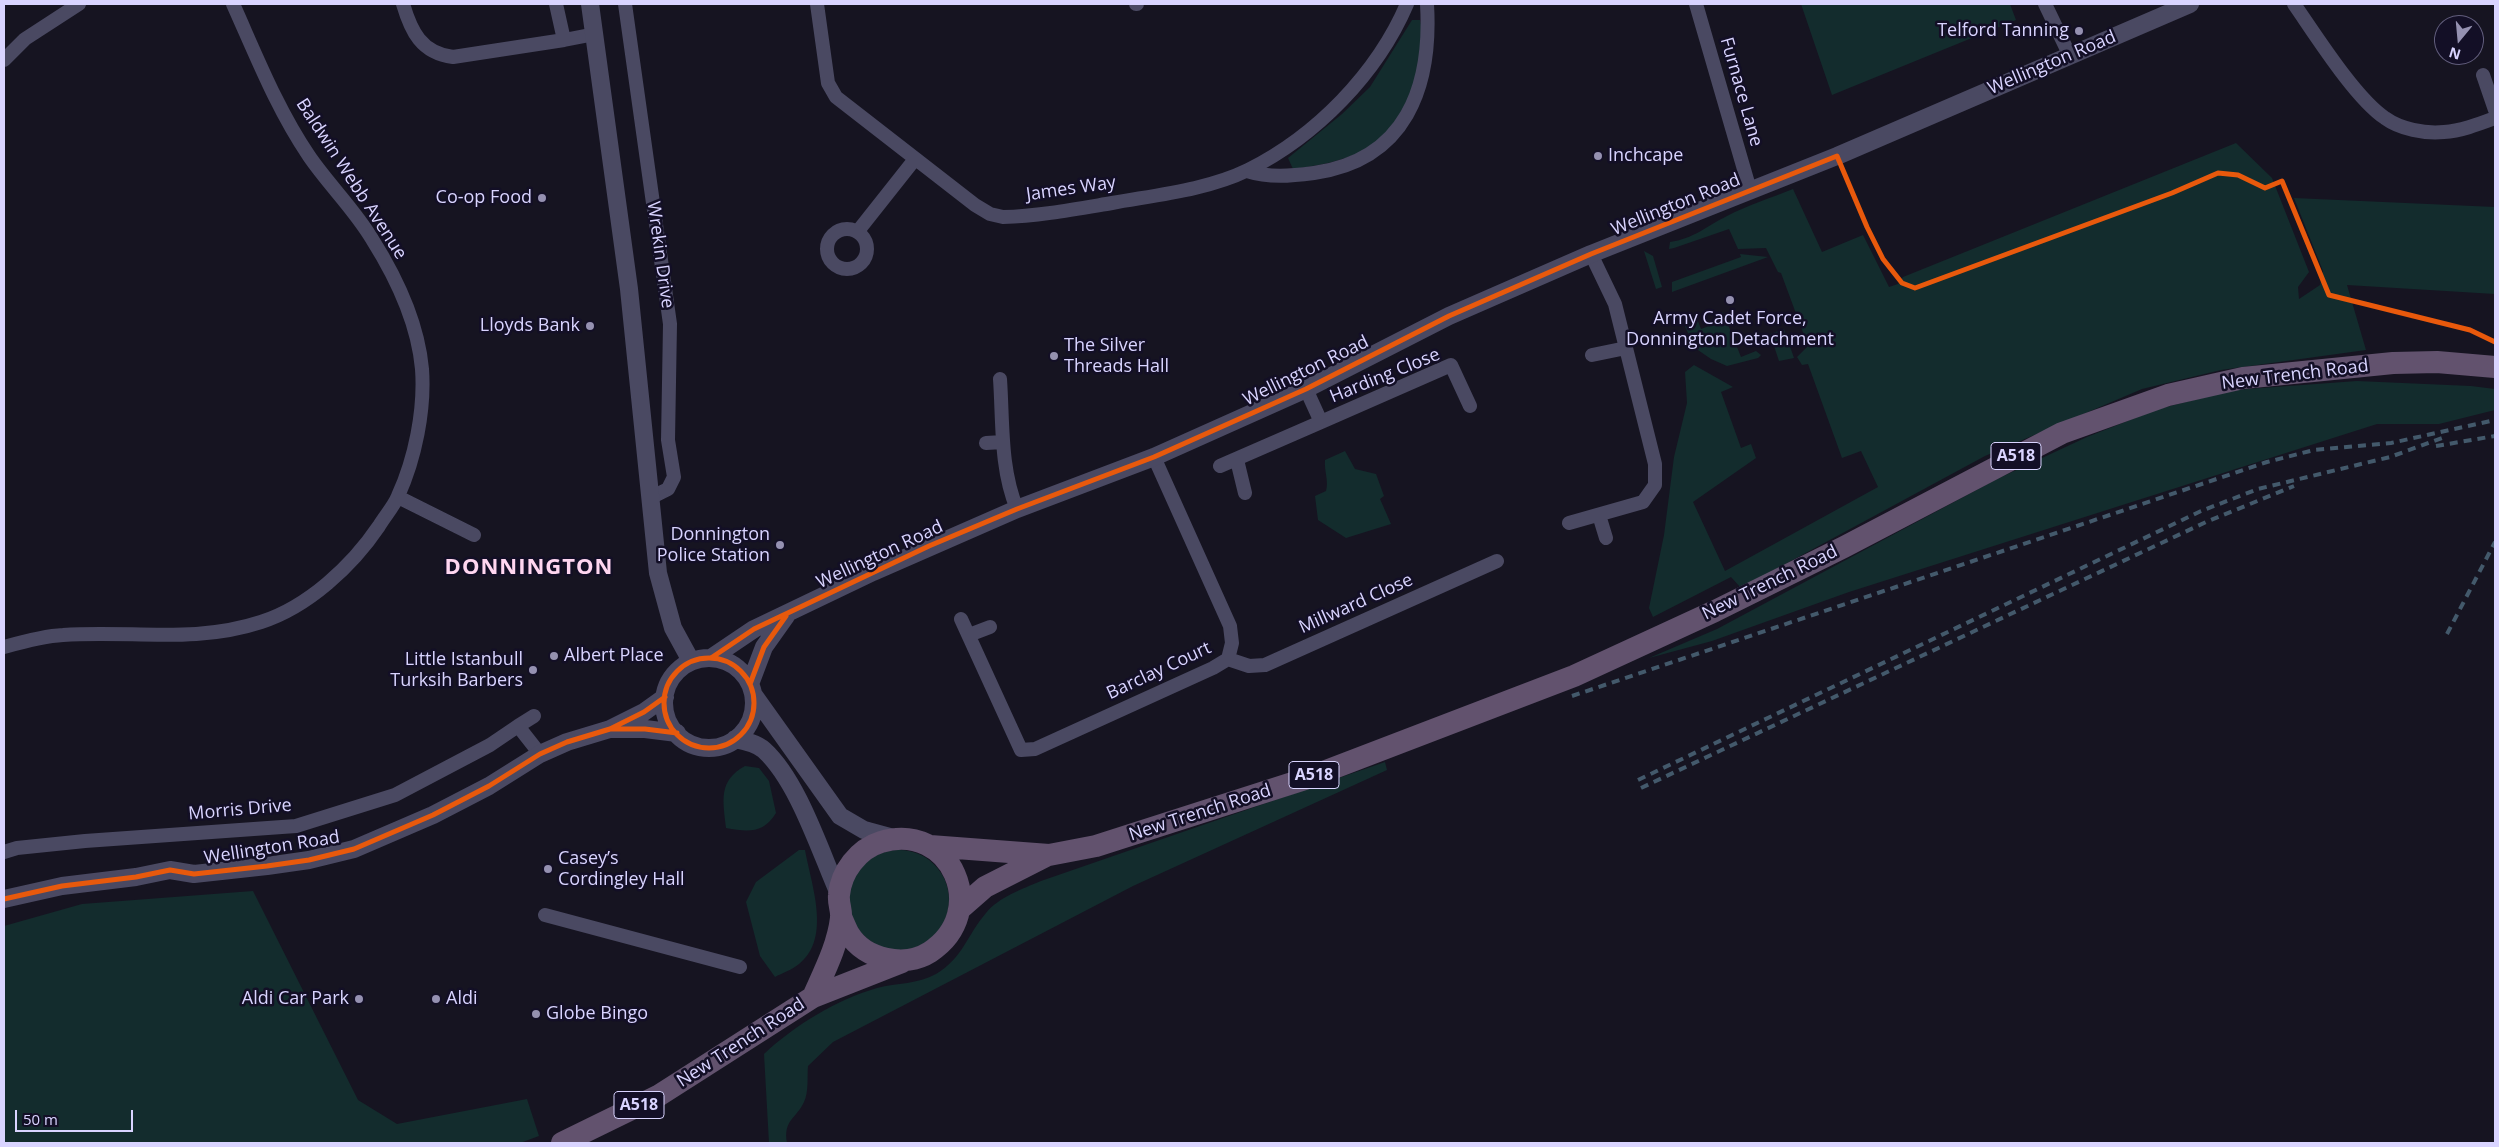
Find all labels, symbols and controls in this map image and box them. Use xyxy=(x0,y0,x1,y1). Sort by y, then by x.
north arrow xyxy=(2434,15,2484,65)
place label: Telford Tanning xyxy=(1937,20,2069,42)
marker: Telford Tanning xyxy=(2073,25,2085,37)
street label: Wellington Road xyxy=(1985,26,2119,100)
street label: Furnace Lane xyxy=(1715,35,1767,149)
text: N xyxy=(2447,43,2463,65)
street label: Baldwin Webb Avenue xyxy=(291,94,411,264)
place label: Inchcape xyxy=(1608,145,1683,167)
marker: Inchcape xyxy=(1592,150,1604,162)
street label: Wellington Road xyxy=(1608,169,1744,241)
street label: James Way xyxy=(1025,172,1117,206)
place label: Co-op Food xyxy=(436,187,532,209)
marker: Co-op Food xyxy=(536,192,548,204)
street label: Wrekin Drive xyxy=(642,200,678,310)
marker: Army Cadet Force, Donnington Detachment xyxy=(1724,294,1736,306)
place label: Army Cadet Force, Donnington Detachment xyxy=(1626,308,1834,350)
place label: Lloyds Bank xyxy=(480,315,580,337)
marker: Lloyds Bank xyxy=(584,320,596,332)
street label: Wellington Road xyxy=(1240,331,1372,411)
place label: The Silver Threads Hall xyxy=(1064,335,1169,378)
street label: Harding Close xyxy=(1327,344,1443,408)
marker: The Silver Threads Hall xyxy=(1048,350,1060,362)
street label: New Trench Road xyxy=(2220,355,2370,395)
road number: A518 xyxy=(1991,442,2041,470)
street label: Wellington Road xyxy=(813,516,947,594)
place label: Donnington Police Station xyxy=(657,524,770,566)
marker: Donnington Police Station xyxy=(774,539,786,551)
street label: New Trench Road xyxy=(1699,541,1841,625)
district label: DONNINGTON xyxy=(443,555,615,581)
street label: Millward Close xyxy=(1296,569,1416,639)
street label: Barclay Court xyxy=(1103,637,1215,705)
place label: Albert Place xyxy=(564,645,664,667)
place label: Little Istanbull Turksih Barbers xyxy=(390,649,523,692)
marker: Albert Place xyxy=(548,650,560,662)
marker: Little Istanbull Turksih Barbers xyxy=(527,664,539,676)
road number: A518 xyxy=(1289,762,1339,788)
street label: New Trench Road xyxy=(1126,780,1274,846)
street label: Morris Drive xyxy=(187,795,293,825)
street label: Wellington Road xyxy=(203,827,341,869)
place label: Casey’s Cordingley Hall xyxy=(558,848,685,891)
marker: Casey’s Cordingley Hall xyxy=(542,863,554,875)
place label: Aldi Car Park xyxy=(242,988,349,1010)
place label: Aldi xyxy=(446,988,477,1010)
marker: Aldi Car Park xyxy=(353,993,365,1005)
marker: Aldi xyxy=(430,993,442,1005)
street label: New Trench Road xyxy=(673,994,809,1092)
place label: Globe Bingo xyxy=(546,1003,648,1025)
marker: Globe Bingo xyxy=(530,1008,542,1020)
road number: A518 xyxy=(614,1092,664,1118)
scale bar xyxy=(18,1100,135,1132)
text: 50 m xyxy=(23,1109,58,1129)

